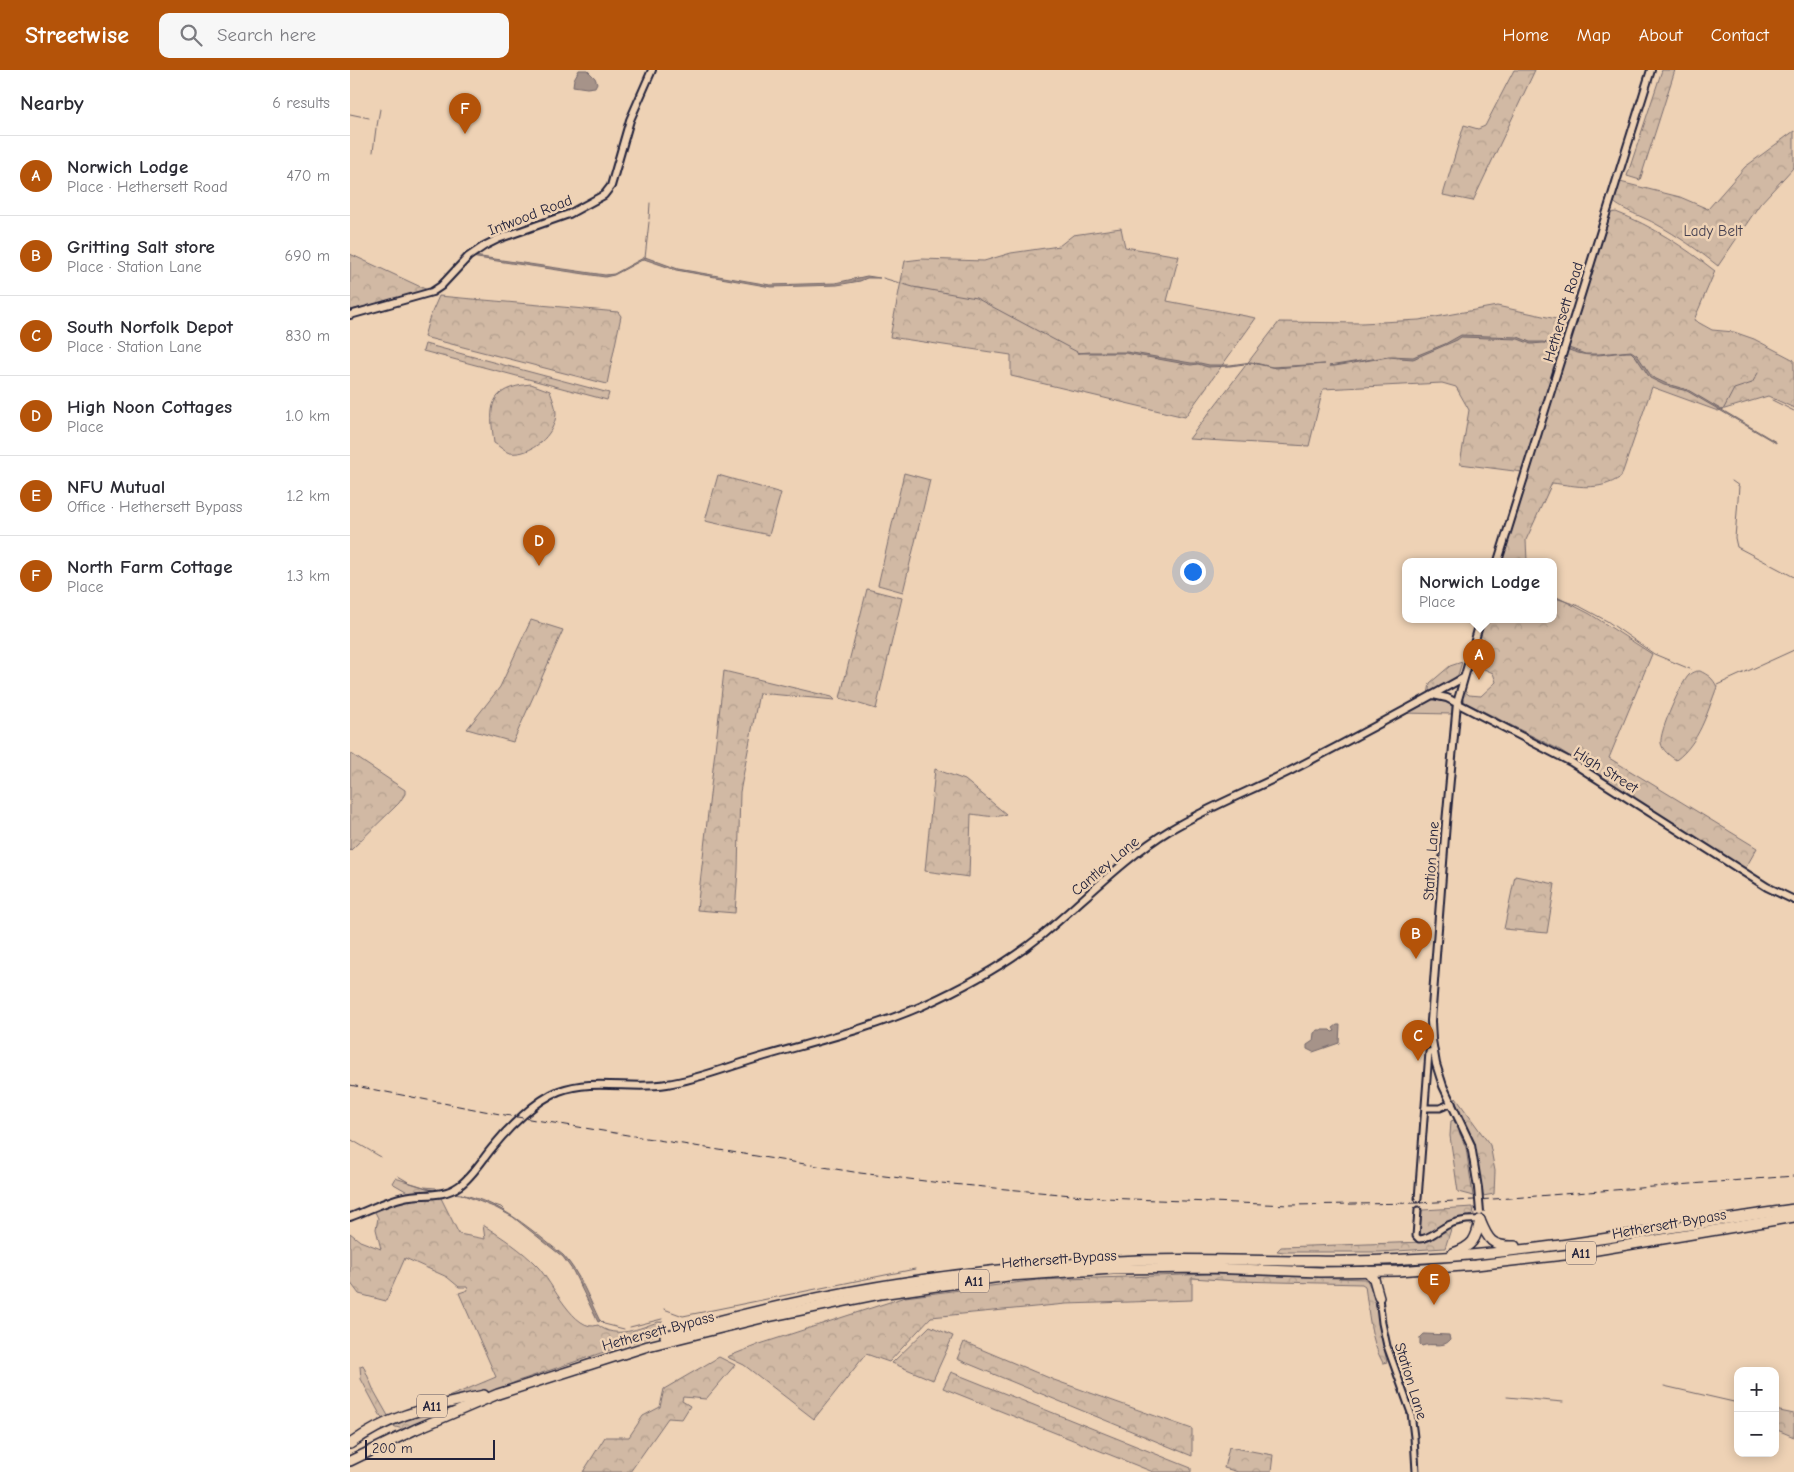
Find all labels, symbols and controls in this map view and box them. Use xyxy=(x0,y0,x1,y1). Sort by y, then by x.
search box xyxy=(159,13,509,58)
text: Streetwise xyxy=(25,21,129,49)
icon: search xyxy=(177,21,205,49)
text: Search here xyxy=(217,24,316,46)
text: Home xyxy=(1502,25,1549,46)
text: Map xyxy=(1577,25,1611,46)
text: About xyxy=(1639,25,1683,46)
text: Contact xyxy=(1711,25,1769,46)
text: Nearby xyxy=(20,91,84,115)
pin: F xyxy=(449,93,481,134)
text: 6 results xyxy=(272,94,330,112)
text: Norwich Lodge xyxy=(67,156,188,178)
text: A xyxy=(32,167,40,185)
text: 470 m xyxy=(286,167,330,185)
text: Place · Hethersett Road xyxy=(67,178,228,196)
street label: Intwood Road xyxy=(486,191,574,239)
park label: Lady Belt xyxy=(1683,222,1743,240)
text: Gritting Salt store xyxy=(67,236,215,258)
text: B xyxy=(31,247,41,265)
text: 690 m xyxy=(285,247,330,265)
text: Place · Station Lane xyxy=(67,258,202,276)
street label: Hethersett Road xyxy=(1539,260,1587,364)
text: South Norfolk Depot xyxy=(67,316,233,338)
text: C xyxy=(31,327,41,345)
text: 830 m xyxy=(285,327,330,345)
text: Place · Station Lane xyxy=(67,338,202,356)
text: High Noon Cottages xyxy=(67,396,232,418)
text: D xyxy=(31,407,41,425)
text: 1.0 km xyxy=(285,407,330,425)
text: Place xyxy=(67,418,103,436)
text: NFU Mutual xyxy=(67,476,165,498)
text: E xyxy=(31,487,41,505)
text: 1.2 km xyxy=(287,487,330,505)
text: Office · Hethersett Bypass xyxy=(67,498,242,516)
pin: D xyxy=(523,525,555,566)
text: North Farm Cottage xyxy=(67,556,233,578)
popup xyxy=(1402,558,1557,623)
your location xyxy=(1180,559,1206,585)
text: F xyxy=(31,567,41,585)
text: 1.3 km xyxy=(287,567,330,585)
text: Norwich Lodge xyxy=(1419,571,1540,593)
text: Place xyxy=(67,578,103,596)
text: Place xyxy=(1419,593,1455,611)
pin: A xyxy=(1463,639,1495,680)
street label: High Street xyxy=(1570,743,1642,797)
street label: Station Lane xyxy=(1419,820,1443,901)
street label: Cantley Lane xyxy=(1067,832,1143,900)
pin: B xyxy=(1400,918,1432,959)
pin: C xyxy=(1402,1020,1434,1061)
street label: Hethersett Bypass xyxy=(1610,1205,1728,1243)
road number: A11 xyxy=(1566,1242,1596,1264)
street label: Hethersett Bypass xyxy=(1001,1246,1117,1272)
pin: E xyxy=(1418,1264,1450,1305)
road number: A11 xyxy=(959,1270,989,1292)
street label: Hethersett Bypass xyxy=(600,1307,716,1355)
street label: Station Lane xyxy=(1391,1340,1431,1422)
map controls xyxy=(1734,1367,1779,1457)
button: + xyxy=(1734,1367,1779,1412)
road number: A11 xyxy=(417,1394,447,1418)
button: − xyxy=(1734,1412,1779,1457)
scale bar xyxy=(365,1437,495,1460)
text: 200 m xyxy=(372,1440,413,1457)

